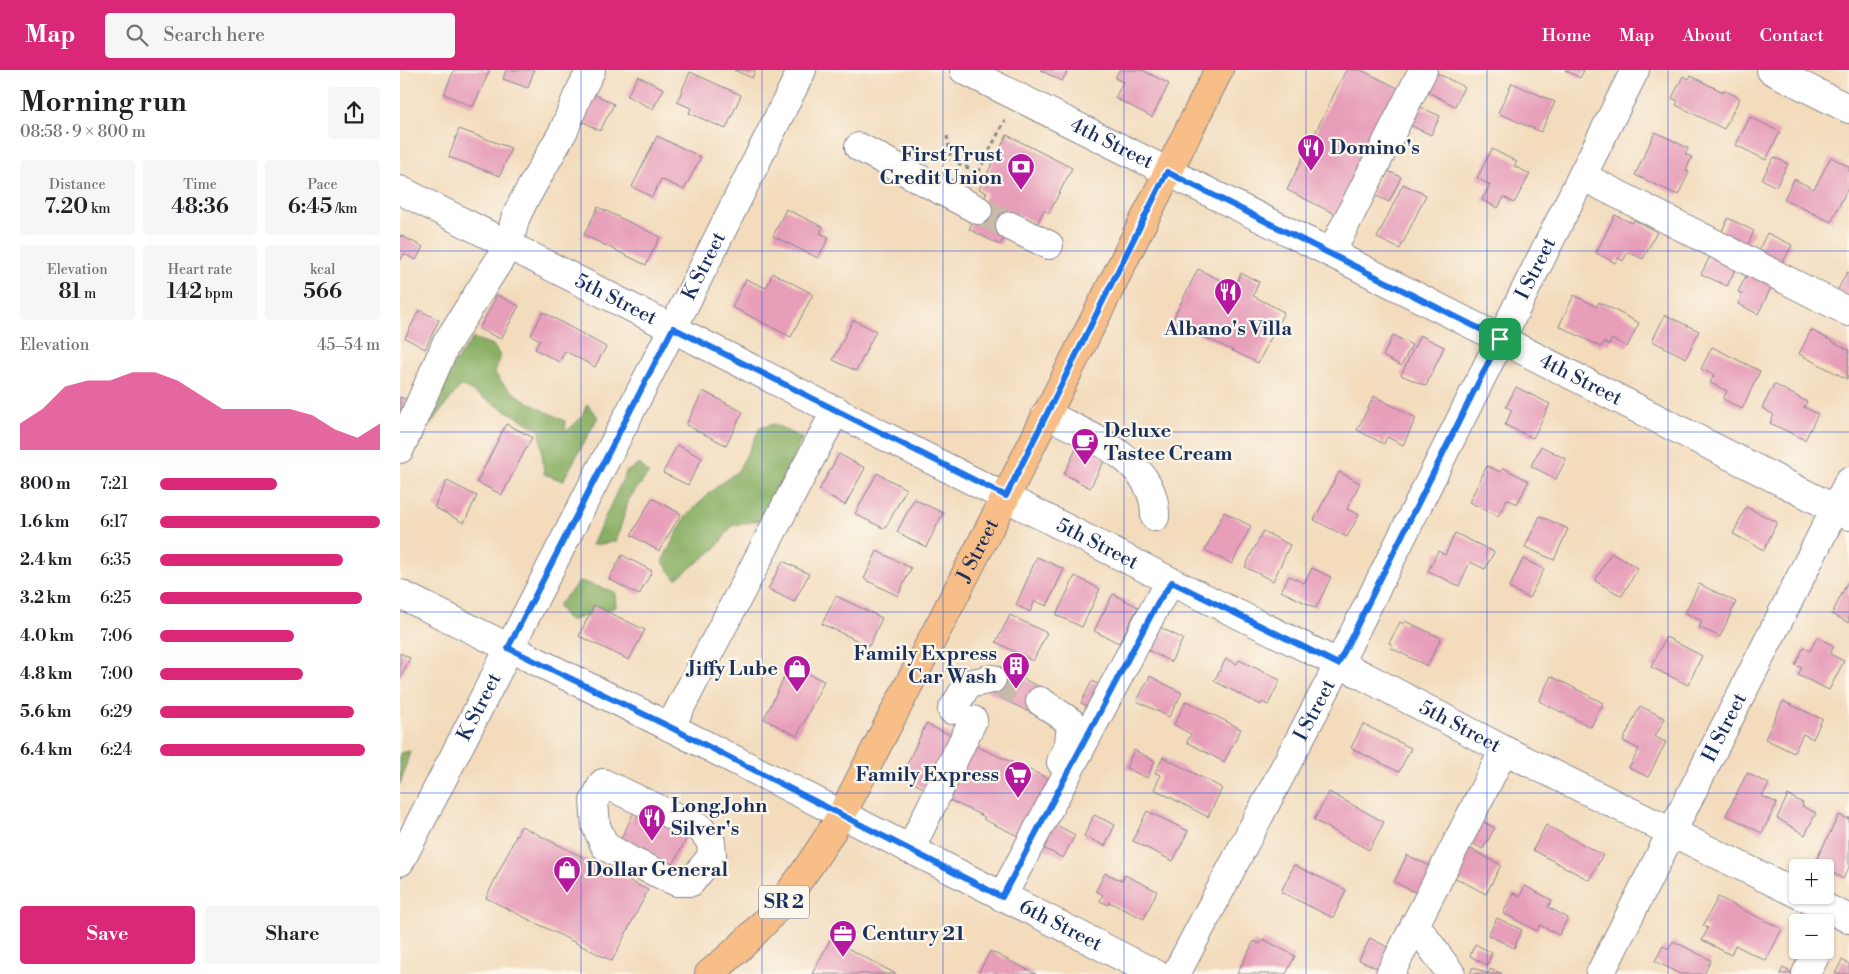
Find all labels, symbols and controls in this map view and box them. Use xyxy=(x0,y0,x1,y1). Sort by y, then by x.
search box xyxy=(105,13,455,58)
text: Map xyxy=(25,20,75,50)
icon: search xyxy=(123,21,151,49)
text: Search here xyxy=(163,23,265,47)
text: Home xyxy=(1542,24,1591,47)
text: Map xyxy=(1619,24,1655,47)
text: About xyxy=(1683,24,1732,47)
text: Contact xyxy=(1760,24,1824,47)
text: Morning run xyxy=(20,85,187,120)
button: share xyxy=(328,87,380,139)
street label: 4th Street xyxy=(1066,112,1157,175)
text: 08:58 · 9 × 800 m xyxy=(20,122,146,142)
restaurant icon: Domino's xyxy=(1296,133,1326,172)
place label: Domino's xyxy=(1330,136,1420,161)
place label: First Trust Credit Union xyxy=(880,143,1003,191)
bank icon: First Trust Credit Union xyxy=(1006,152,1036,191)
text: Distance xyxy=(49,176,106,194)
text: Time xyxy=(183,176,217,194)
text: Pace xyxy=(308,176,338,194)
text: 7.20 xyxy=(44,194,88,220)
text: 48:36 xyxy=(171,194,229,220)
text: 6:45 xyxy=(288,194,332,220)
text: km xyxy=(88,200,111,218)
text: /km xyxy=(332,200,358,218)
street label: K Street xyxy=(676,228,731,304)
street label: I Street xyxy=(1510,233,1562,304)
text: Elevation xyxy=(47,261,108,279)
text: Heart rate xyxy=(168,261,232,279)
text: kcal xyxy=(310,261,335,279)
street label: 5th Street xyxy=(571,268,661,331)
restaurant icon: Albano's Villa xyxy=(1213,277,1243,316)
text: 81 xyxy=(58,279,81,305)
text: 142 xyxy=(167,279,202,305)
text: 566 xyxy=(303,279,342,305)
text: m xyxy=(81,285,96,303)
text: bpm xyxy=(202,285,233,303)
place label: Albano's Villa xyxy=(1163,317,1292,342)
pin xyxy=(1479,318,1521,360)
icon: arrive xyxy=(1486,325,1514,353)
text: Elevation xyxy=(20,335,89,355)
text: 45–54 m xyxy=(317,335,380,355)
street label: 4th Street xyxy=(1535,348,1626,411)
place label: Deluxe Tastee Cream xyxy=(1104,419,1232,467)
cafe icon: Deluxe Tastee Cream xyxy=(1070,427,1100,466)
text: 800 m xyxy=(20,474,71,494)
text: 7:21 xyxy=(100,474,128,494)
text: 1.6 km xyxy=(20,512,69,532)
text: 6:17 xyxy=(100,512,127,532)
street label: 5th Street xyxy=(1052,513,1143,575)
street label: J Street xyxy=(951,515,1005,587)
text: 2.4 km xyxy=(20,550,72,570)
text: 6:35 xyxy=(100,550,131,570)
text: 3.2 km xyxy=(20,588,71,608)
text: 6:25 xyxy=(100,588,131,608)
text: 4.0 km xyxy=(20,626,74,646)
text: 7:06 xyxy=(100,626,132,646)
place label: Family Express Car Wash xyxy=(853,642,998,690)
building icon: Family Express Car Wash xyxy=(1001,651,1031,690)
shop icon: Jiffy Lube xyxy=(782,654,812,693)
place label: Jiffy Lube xyxy=(685,657,778,682)
text: 4.8 km xyxy=(20,664,72,684)
text: 7:00 xyxy=(100,664,133,684)
street label: K Street xyxy=(451,669,507,745)
street label: I Street xyxy=(1288,675,1341,745)
street label: H Street xyxy=(1696,689,1752,767)
street label: 5th Street xyxy=(1415,695,1505,758)
text: 5.6 km xyxy=(20,702,71,722)
text: 6:29 xyxy=(100,702,132,722)
text: 6.4 km xyxy=(20,740,72,760)
text: 6:24 xyxy=(100,740,132,760)
supermarket icon: Family Express xyxy=(1003,760,1033,799)
place label: Family Express xyxy=(855,763,999,788)
place label: Long John Silver's xyxy=(671,794,768,842)
restaurant icon: Long John Silver's xyxy=(637,803,667,842)
shop icon: Dollar General xyxy=(552,855,582,894)
place label: Dollar General xyxy=(586,858,728,883)
map controls xyxy=(1789,859,1834,959)
button: + xyxy=(1789,859,1834,904)
road number: SR 2 xyxy=(759,886,809,919)
street label: 6th Street xyxy=(1015,894,1106,957)
button: Save xyxy=(20,906,195,964)
button: Share xyxy=(205,906,380,964)
button: − xyxy=(1789,914,1834,959)
office icon: Century 21 xyxy=(828,919,858,958)
place label: Century 21 xyxy=(862,922,965,947)

